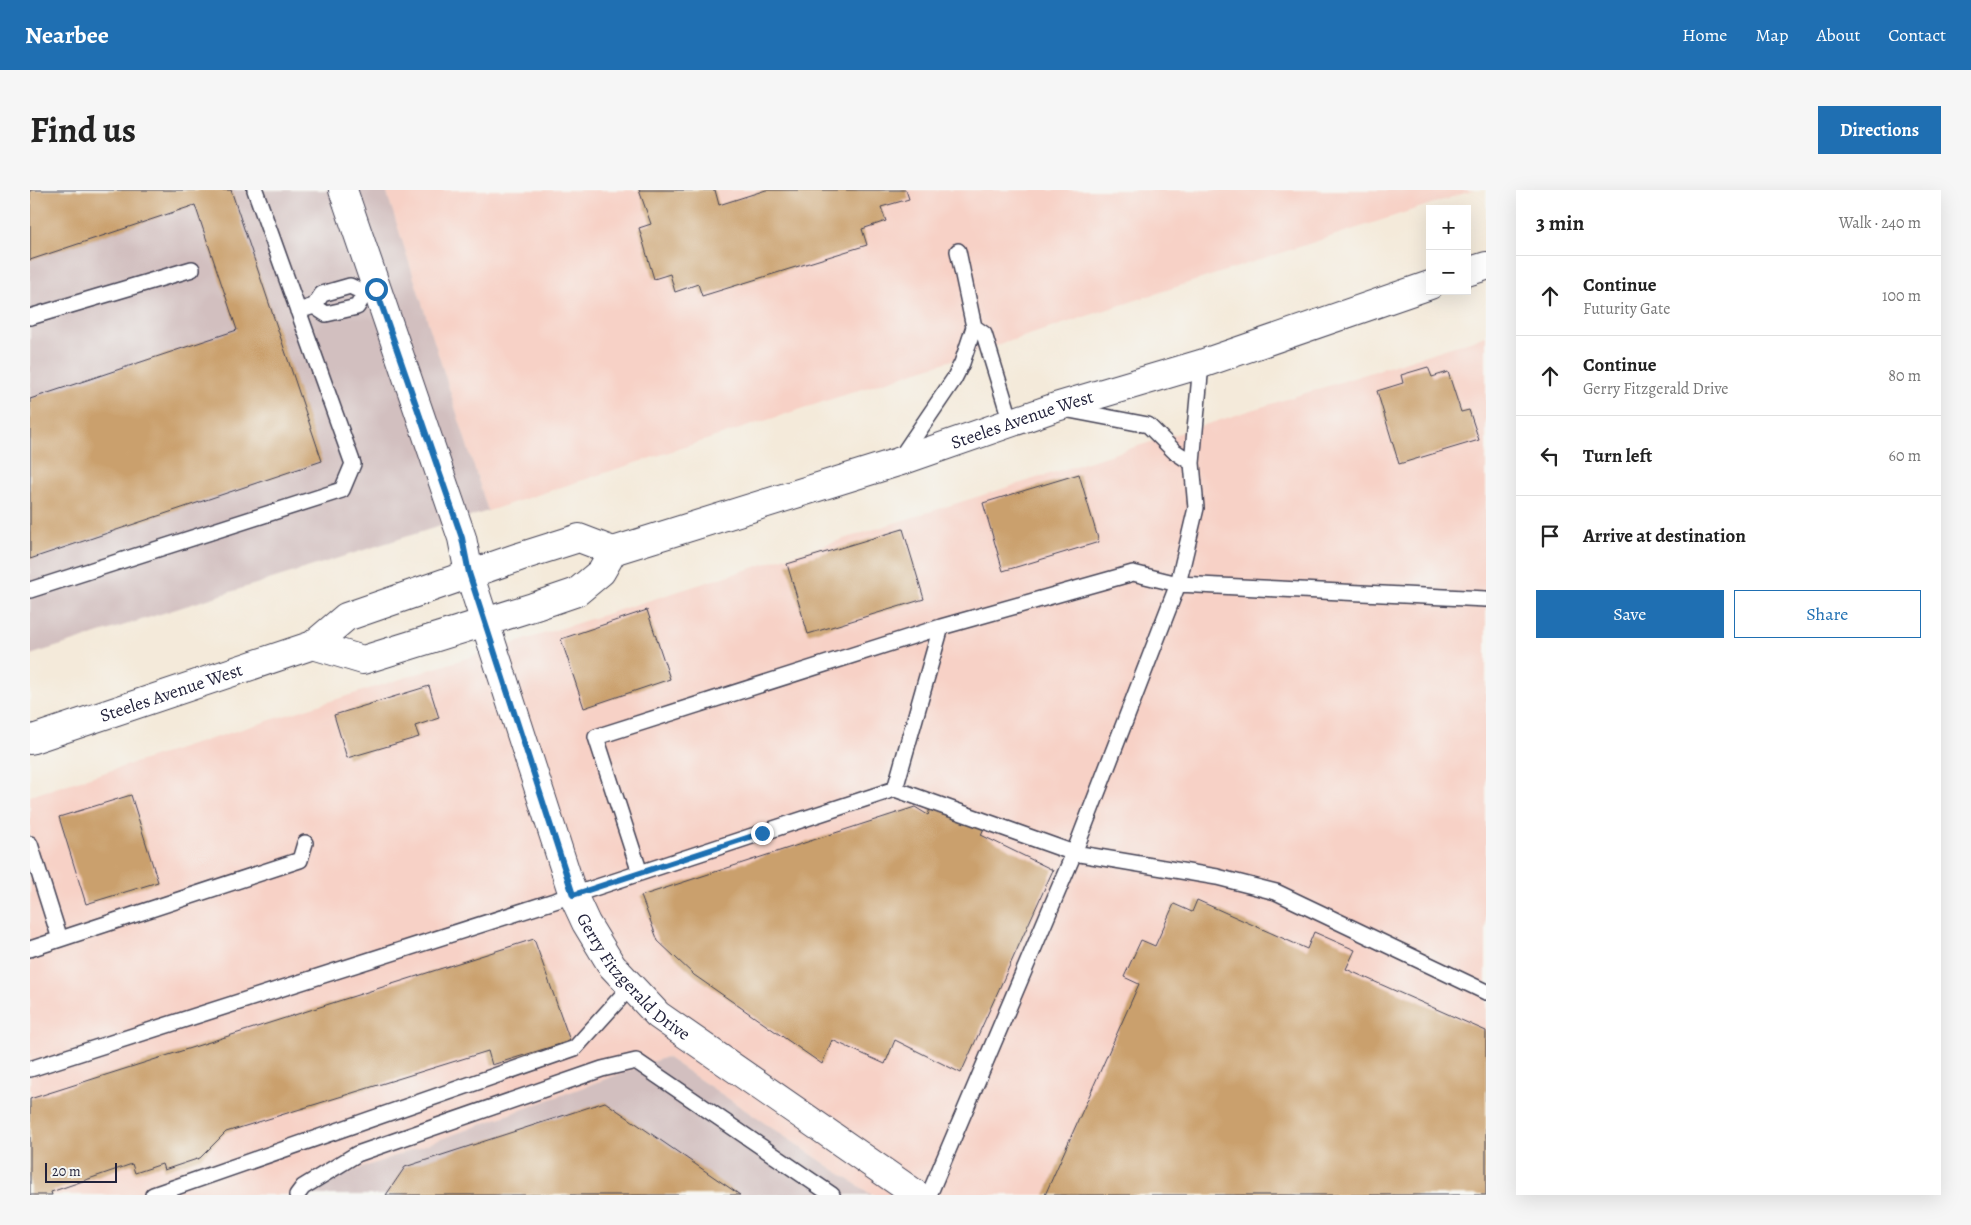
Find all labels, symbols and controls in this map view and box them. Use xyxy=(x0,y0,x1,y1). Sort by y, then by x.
text: Nearbee xyxy=(25,19,109,51)
text: Home xyxy=(1682,23,1727,47)
text: Map xyxy=(1755,23,1788,47)
text: About xyxy=(1816,23,1860,47)
text: Contact xyxy=(1888,23,1946,47)
text: Find us xyxy=(30,106,136,154)
button: Directions xyxy=(1818,106,1941,154)
map controls xyxy=(1426,205,1471,295)
button: + xyxy=(1426,205,1471,250)
text: 3 min xyxy=(1536,209,1584,237)
text: Walk · 240 m xyxy=(1839,212,1921,234)
button: − xyxy=(1426,250,1471,295)
text: Continue xyxy=(1583,272,1657,298)
route start xyxy=(365,278,388,301)
icon: ahead xyxy=(1536,282,1564,310)
text: 100 m xyxy=(1882,285,1921,307)
text: Futurity Gate xyxy=(1583,298,1670,320)
text: Continue xyxy=(1583,352,1657,378)
icon: ahead xyxy=(1536,362,1564,390)
text: 80 m xyxy=(1888,365,1921,387)
text: Gerry Fitzgerald Drive xyxy=(1583,378,1729,400)
street label: Steeles Avenue West xyxy=(948,385,1096,455)
icon: left xyxy=(1536,442,1564,470)
text: Turn left xyxy=(1583,443,1652,469)
text: 60 m xyxy=(1889,445,1921,467)
icon: arrive xyxy=(1536,522,1564,550)
text: Arrive at destination xyxy=(1583,523,1746,549)
button: Save xyxy=(1536,590,1724,638)
button: Share xyxy=(1734,590,1921,638)
street label: Steeles Avenue West xyxy=(97,657,246,728)
route end xyxy=(751,822,774,845)
street label: Gerry Fitzgerald Drive xyxy=(571,909,695,1046)
scale bar xyxy=(45,1160,118,1183)
text: 20 m xyxy=(52,1162,81,1181)

